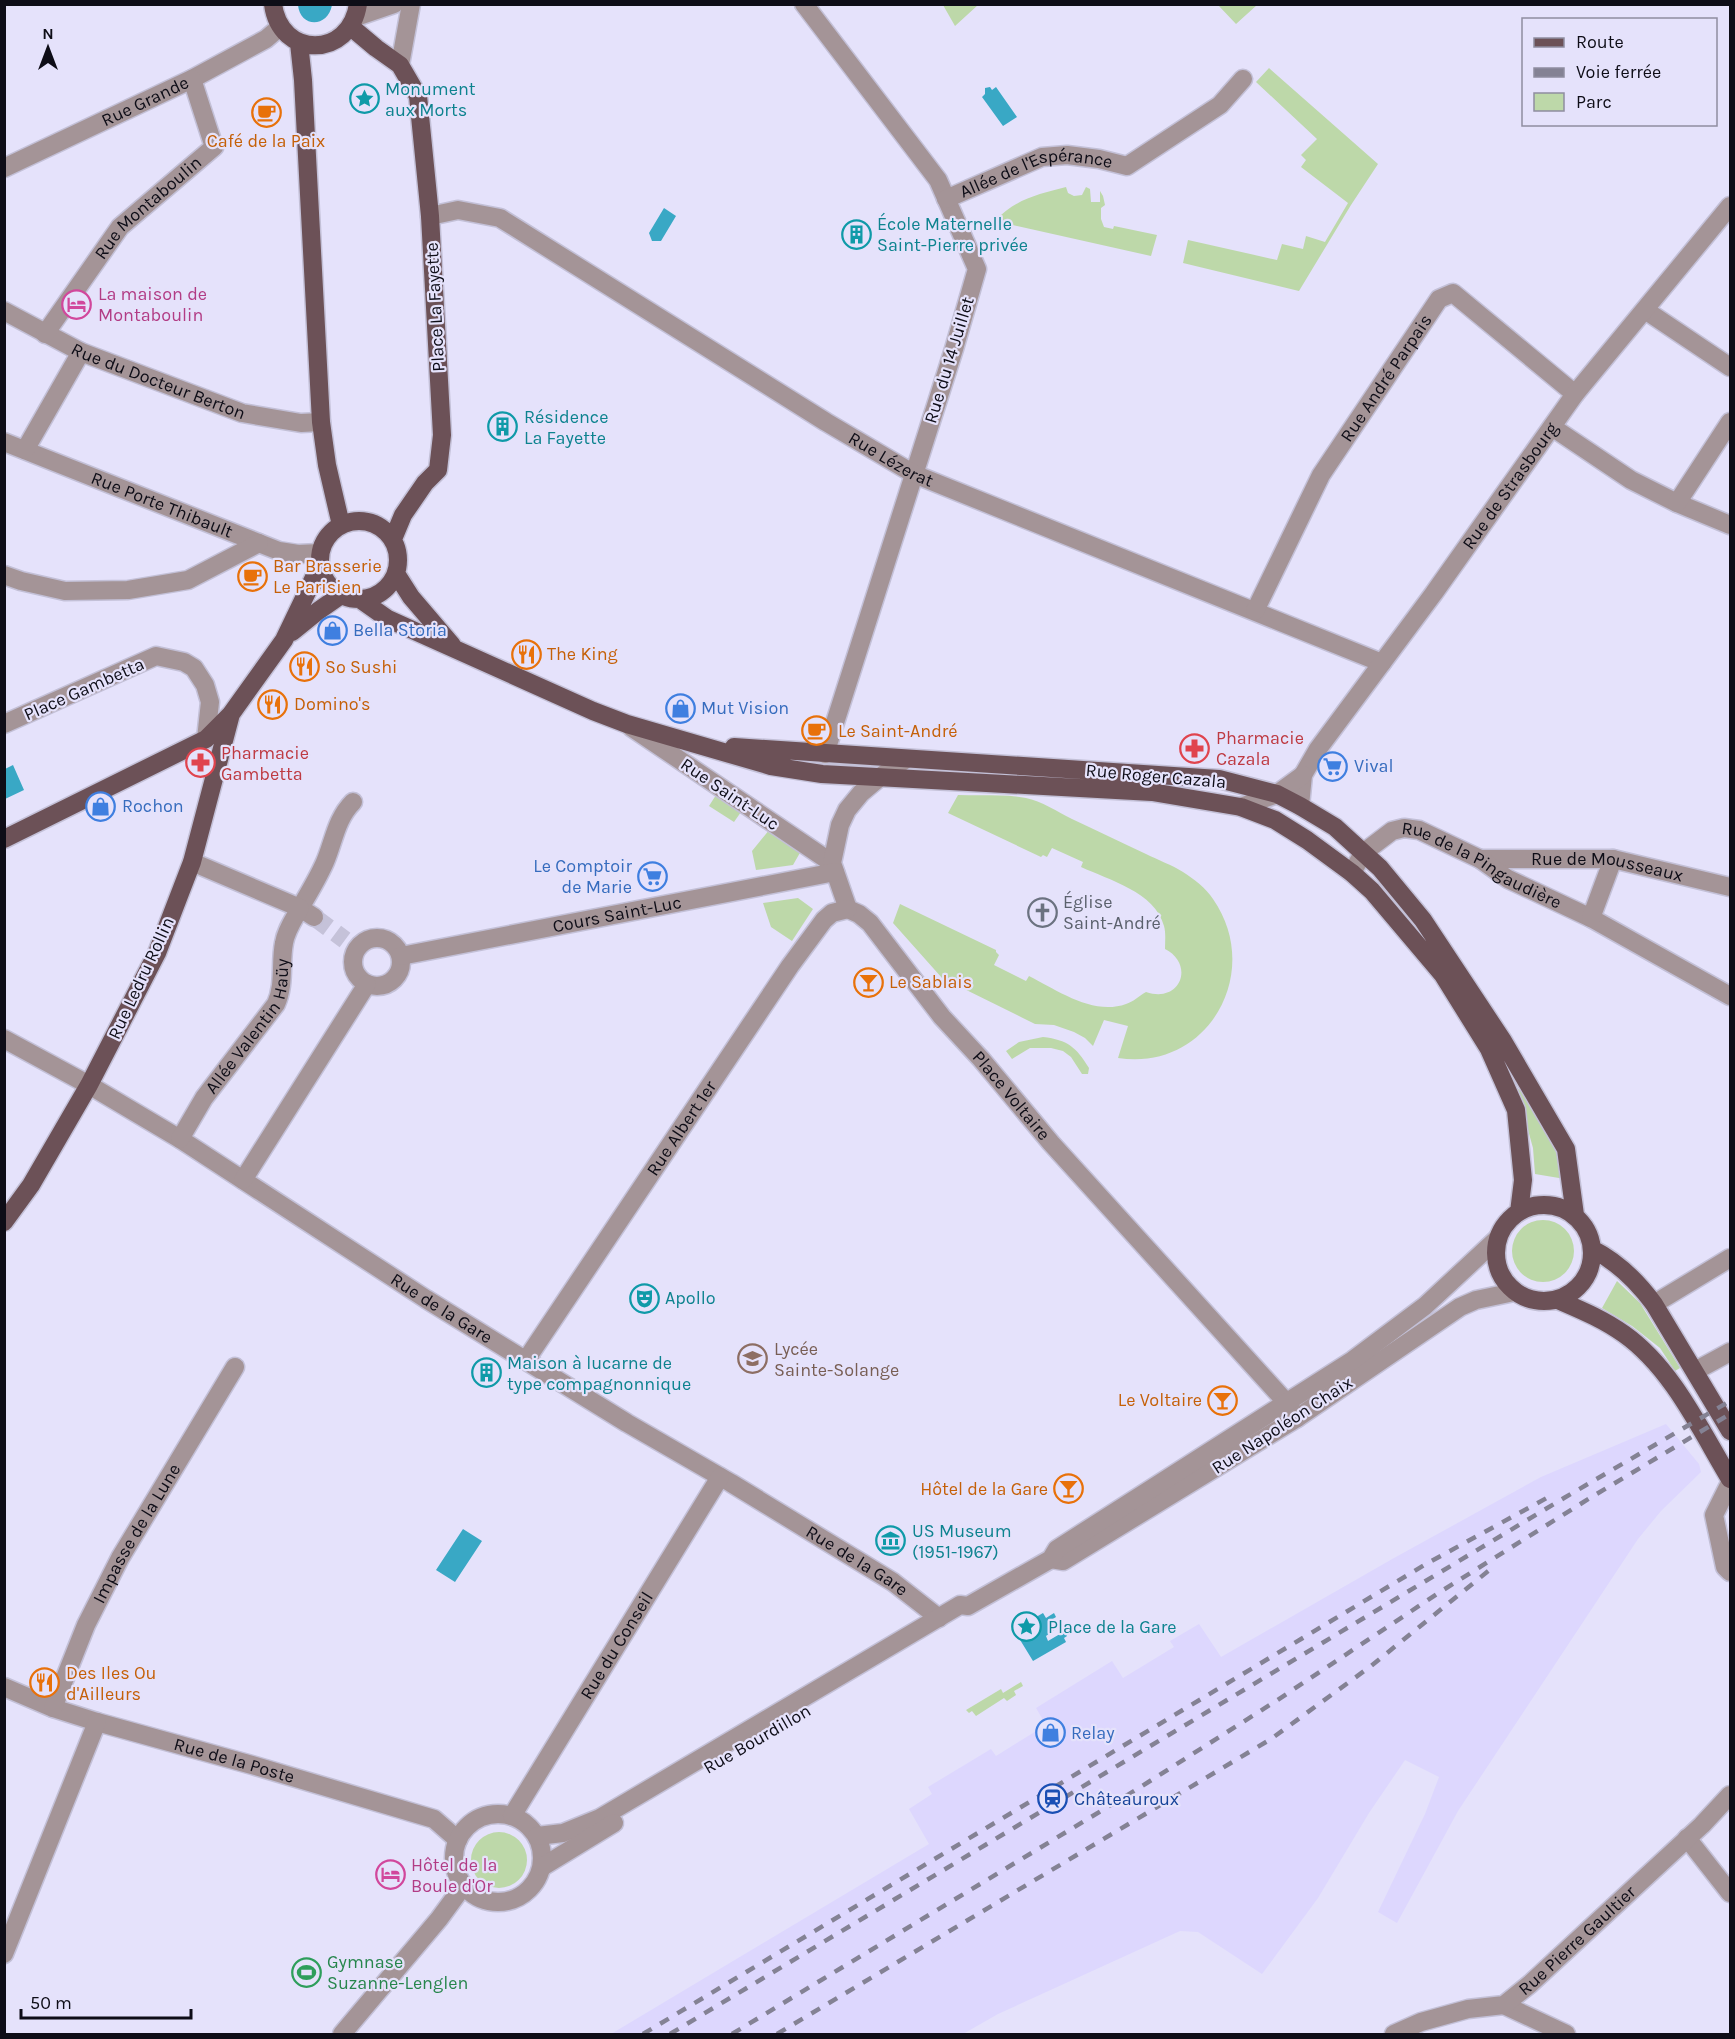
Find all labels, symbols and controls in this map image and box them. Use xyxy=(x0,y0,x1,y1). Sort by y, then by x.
north arrow xyxy=(18,18,78,78)
legend xyxy=(1522,18,1717,126)
text: N xyxy=(42,24,54,43)
text: Route xyxy=(1576,31,1624,53)
text: Voie ferrée xyxy=(1576,61,1661,83)
street label: Rue Grande xyxy=(98,71,192,131)
place label: Monument aux Morts xyxy=(385,78,476,121)
place icon: Monument aux Morts xyxy=(348,83,380,115)
text: Parc xyxy=(1576,91,1612,113)
cafe icon: Café de la Paix xyxy=(250,96,282,128)
place label: Café de la Paix xyxy=(207,130,325,152)
street label: Allée de l'Espérance xyxy=(956,144,1115,203)
street label: Rue Montaboulin xyxy=(90,151,206,264)
place label: École Maternelle Saint-Pierre privée xyxy=(877,212,1028,256)
building icon: École Maternelle Saint-Pierre privée xyxy=(840,218,872,250)
street label: Place La Fayette xyxy=(421,242,449,372)
place label: La maison de Montaboulin xyxy=(98,283,207,326)
hotel icon: La maison de Montaboulin xyxy=(61,288,93,320)
street label: Rue du 14 Juillet xyxy=(919,294,979,426)
street label: Rue André Parpais xyxy=(1335,310,1437,446)
street label: Rue du Docteur Berton xyxy=(67,338,249,424)
place label: Résidence La Fayette xyxy=(524,406,608,449)
building icon: Résidence La Fayette xyxy=(487,411,519,443)
street label: Rue de Strasbourg xyxy=(1457,418,1563,554)
street label: Rue Lézerat xyxy=(844,427,937,492)
street label: Rue Porte Thibault xyxy=(88,467,236,543)
place label: Bar Brasserie Le Parisien xyxy=(273,555,382,598)
cafe icon: Bar Brasserie Le Parisien xyxy=(236,560,268,592)
shop icon: Bella Storia xyxy=(316,614,348,646)
place label: Bella Storia xyxy=(353,619,447,641)
restaurant icon: The King xyxy=(510,638,542,670)
place label: The King xyxy=(547,643,618,665)
restaurant icon: So Sushi xyxy=(288,651,320,683)
street label: Place Gambetta xyxy=(20,653,148,725)
place label: So Sushi xyxy=(325,656,397,678)
restaurant icon: Domino's xyxy=(257,688,289,720)
shop icon: Mut Vision xyxy=(664,692,696,724)
place label: Domino's xyxy=(294,693,371,715)
place label: Mut Vision xyxy=(701,697,789,719)
cafe icon: Le Saint-André xyxy=(801,715,833,747)
place label: Le Saint-André xyxy=(838,720,958,742)
place label: Pharmacie Cazala xyxy=(1216,727,1304,770)
pharmacy icon: Pharmacie Cazala xyxy=(1179,732,1211,764)
place label: Pharmacie Gambetta xyxy=(221,742,309,785)
pharmacy icon: Pharmacie Gambetta xyxy=(184,747,216,779)
supermarket icon: Vival xyxy=(1317,750,1349,782)
street label: Rue Saint-Luc xyxy=(677,753,783,835)
place label: Vival xyxy=(1354,755,1393,777)
street label: Rue Roger Cazala xyxy=(1085,759,1227,793)
shop icon: Rochon xyxy=(85,790,117,822)
place label: Rochon xyxy=(122,795,184,817)
street label: Rue de la Pingaudière xyxy=(1400,817,1565,914)
street label: Rue de Mousseaux xyxy=(1531,848,1686,886)
place label: Le Comptoir de Marie xyxy=(533,855,632,898)
supermarket icon: Le Comptoir de Marie xyxy=(637,860,669,892)
place label: Église Saint-André xyxy=(1063,890,1161,934)
street label: Cours Saint-Luc xyxy=(551,891,683,937)
church icon: Église Saint-André xyxy=(1026,896,1058,928)
street label: Rue Ledru Rollin xyxy=(103,913,179,1043)
street label: Allée Valentin Haüy xyxy=(200,958,293,1098)
bar icon: Le Sablais xyxy=(852,966,884,998)
place label: Le Sablais xyxy=(889,971,972,993)
street label: Place Voltaire xyxy=(968,1046,1055,1145)
street label: Rue Albert 1er xyxy=(642,1076,721,1180)
street label: Rue de la Gare xyxy=(386,1268,497,1348)
theatre icon: Apollo xyxy=(628,1282,660,1314)
place label: Apollo xyxy=(665,1287,716,1309)
place label: Lycée Sainte-Solange xyxy=(774,1338,899,1381)
school or university icon: Lycée Sainte-Solange xyxy=(737,1343,769,1375)
place label: Maison à lucarne de type compagnonnique xyxy=(507,1352,691,1395)
building icon: Maison à lucarne de type compagnonnique xyxy=(470,1357,502,1389)
street label: Rue Napoléon Chaix xyxy=(1207,1371,1357,1479)
bar icon: Le Voltaire xyxy=(1207,1384,1239,1416)
place label: Le Voltaire xyxy=(1118,1389,1202,1411)
street label: Impasse de la Lune xyxy=(88,1459,185,1607)
bar icon: Hôtel de la Gare xyxy=(1053,1473,1085,1505)
place label: Hôtel de la Gare xyxy=(920,1478,1048,1500)
street label: Rue de la Gare xyxy=(802,1520,912,1601)
place label: US Museum (1951-1967) xyxy=(912,1520,1012,1563)
museum icon: US Museum (1951-1967) xyxy=(875,1525,907,1557)
street label: Rue du Conseil xyxy=(575,1588,658,1703)
place icon: Place de la Gare xyxy=(1011,1611,1043,1643)
place label: Place de la Gare xyxy=(1048,1616,1176,1638)
place label: Des Iles Ou d'Ailleurs xyxy=(66,1662,156,1705)
restaurant icon: Des Iles Ou d'Ailleurs xyxy=(29,1667,61,1699)
street label: Rue Bourdillon xyxy=(699,1699,815,1779)
shop icon: Relay xyxy=(1034,1717,1066,1749)
place label: Relay xyxy=(1071,1722,1115,1744)
street label: Rue de la Poste xyxy=(172,1733,297,1788)
station icon: Châteauroux xyxy=(1037,1783,1069,1815)
place label: Châteauroux xyxy=(1074,1788,1179,1810)
place label: Hôtel de la Boule d'Or xyxy=(411,1854,497,1897)
hotel icon: Hôtel de la Boule d'Or xyxy=(374,1859,406,1891)
street label: Rue Pierre Gaultier xyxy=(1514,1881,1641,2000)
place label: Gymnase Suzanne-Lenglen xyxy=(327,1951,468,1994)
sports icon: Gymnase Suzanne-Lenglen xyxy=(290,1956,322,1988)
scale bar xyxy=(21,1982,190,2020)
text: 50 m xyxy=(30,1992,72,2014)

